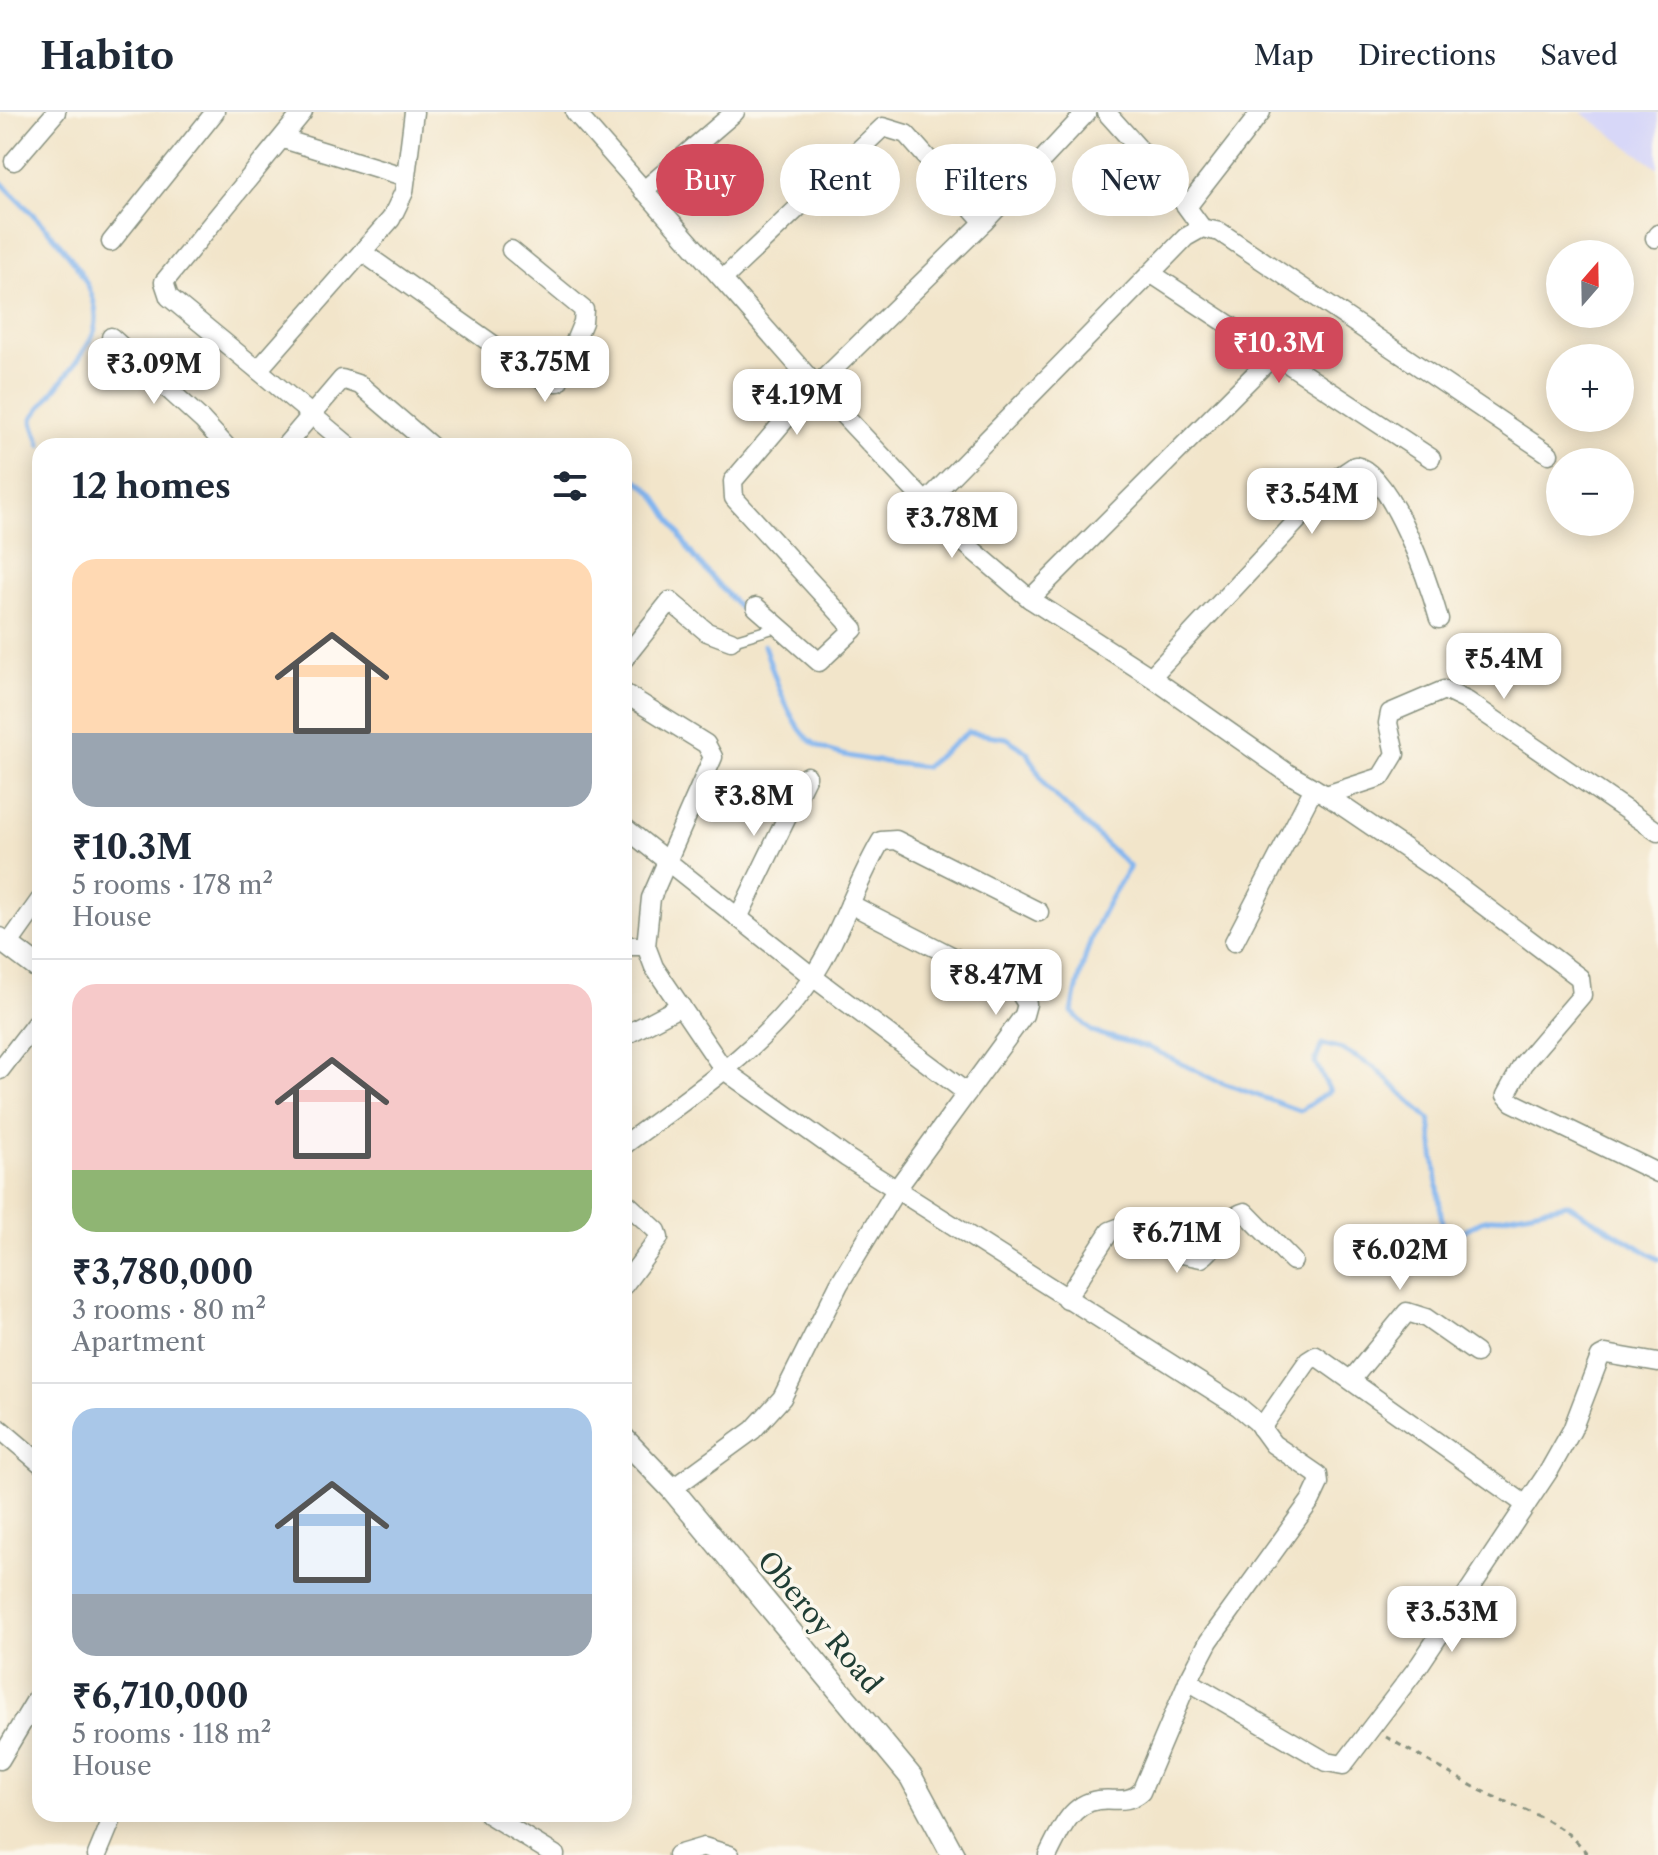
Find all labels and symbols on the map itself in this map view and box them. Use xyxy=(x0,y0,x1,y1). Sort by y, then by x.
north arrow xyxy=(1546,240,1634,328)
pin: ₹10.3M xyxy=(1214,317,1344,385)
pin: ₹3.75M xyxy=(480,336,610,404)
pin: ₹3.09M xyxy=(89,338,219,406)
pin: ₹4.19M xyxy=(732,369,862,437)
pin: ₹3.54M xyxy=(1247,468,1377,536)
pin: ₹3.78M xyxy=(887,492,1017,560)
pin: ₹5.4M xyxy=(1448,633,1560,701)
pin: ₹3.8M xyxy=(698,770,810,838)
pin: ₹8.47M xyxy=(931,949,1061,1017)
pin: ₹6.71M xyxy=(1112,1207,1242,1275)
pin: ₹6.02M xyxy=(1335,1224,1465,1292)
street label: Oberoy Road xyxy=(751,1544,889,1700)
pin: ₹3.53M xyxy=(1387,1586,1517,1654)

